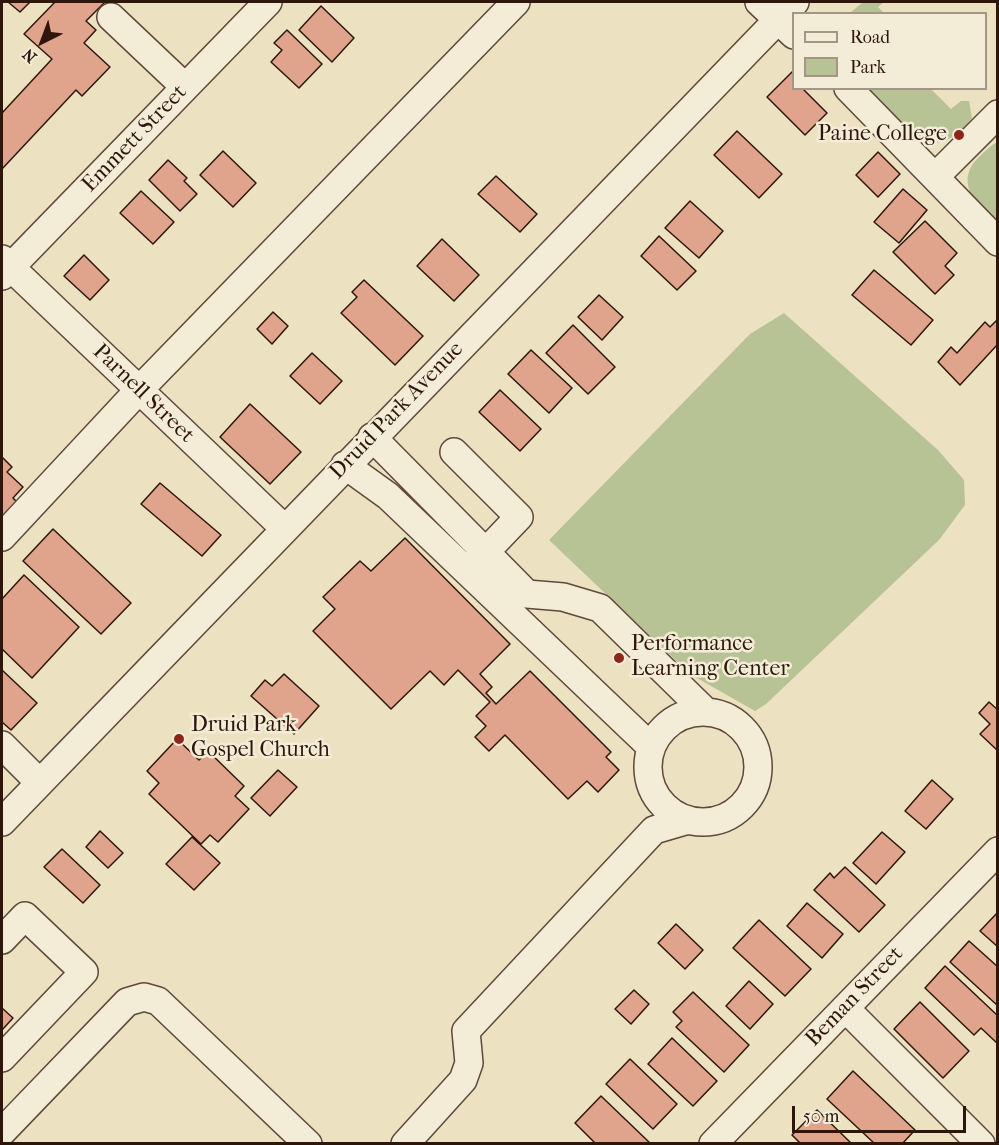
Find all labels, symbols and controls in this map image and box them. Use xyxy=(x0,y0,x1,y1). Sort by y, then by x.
north arrow xyxy=(12,12,72,72)
legend xyxy=(792,12,987,90)
text: Road xyxy=(850,27,890,48)
text: N xyxy=(19,45,40,67)
text: Park xyxy=(850,57,886,78)
street label: Emmett Street xyxy=(77,80,193,198)
place label: Paine College xyxy=(818,122,947,148)
marker: Paine College xyxy=(952,128,966,142)
street label: Druid Park Avenue xyxy=(325,337,469,485)
street label: Parnell Street xyxy=(87,339,199,449)
place label: Performance Learning Center xyxy=(631,632,790,684)
marker: Performance Learning Center xyxy=(612,651,626,665)
place label: Druid Park Gospel Church xyxy=(191,713,330,764)
marker: Druid Park Gospel Church xyxy=(172,732,186,746)
street label: Beman Street xyxy=(801,941,909,1053)
scale bar xyxy=(795,1094,969,1132)
text: 50 m xyxy=(803,1106,839,1127)

